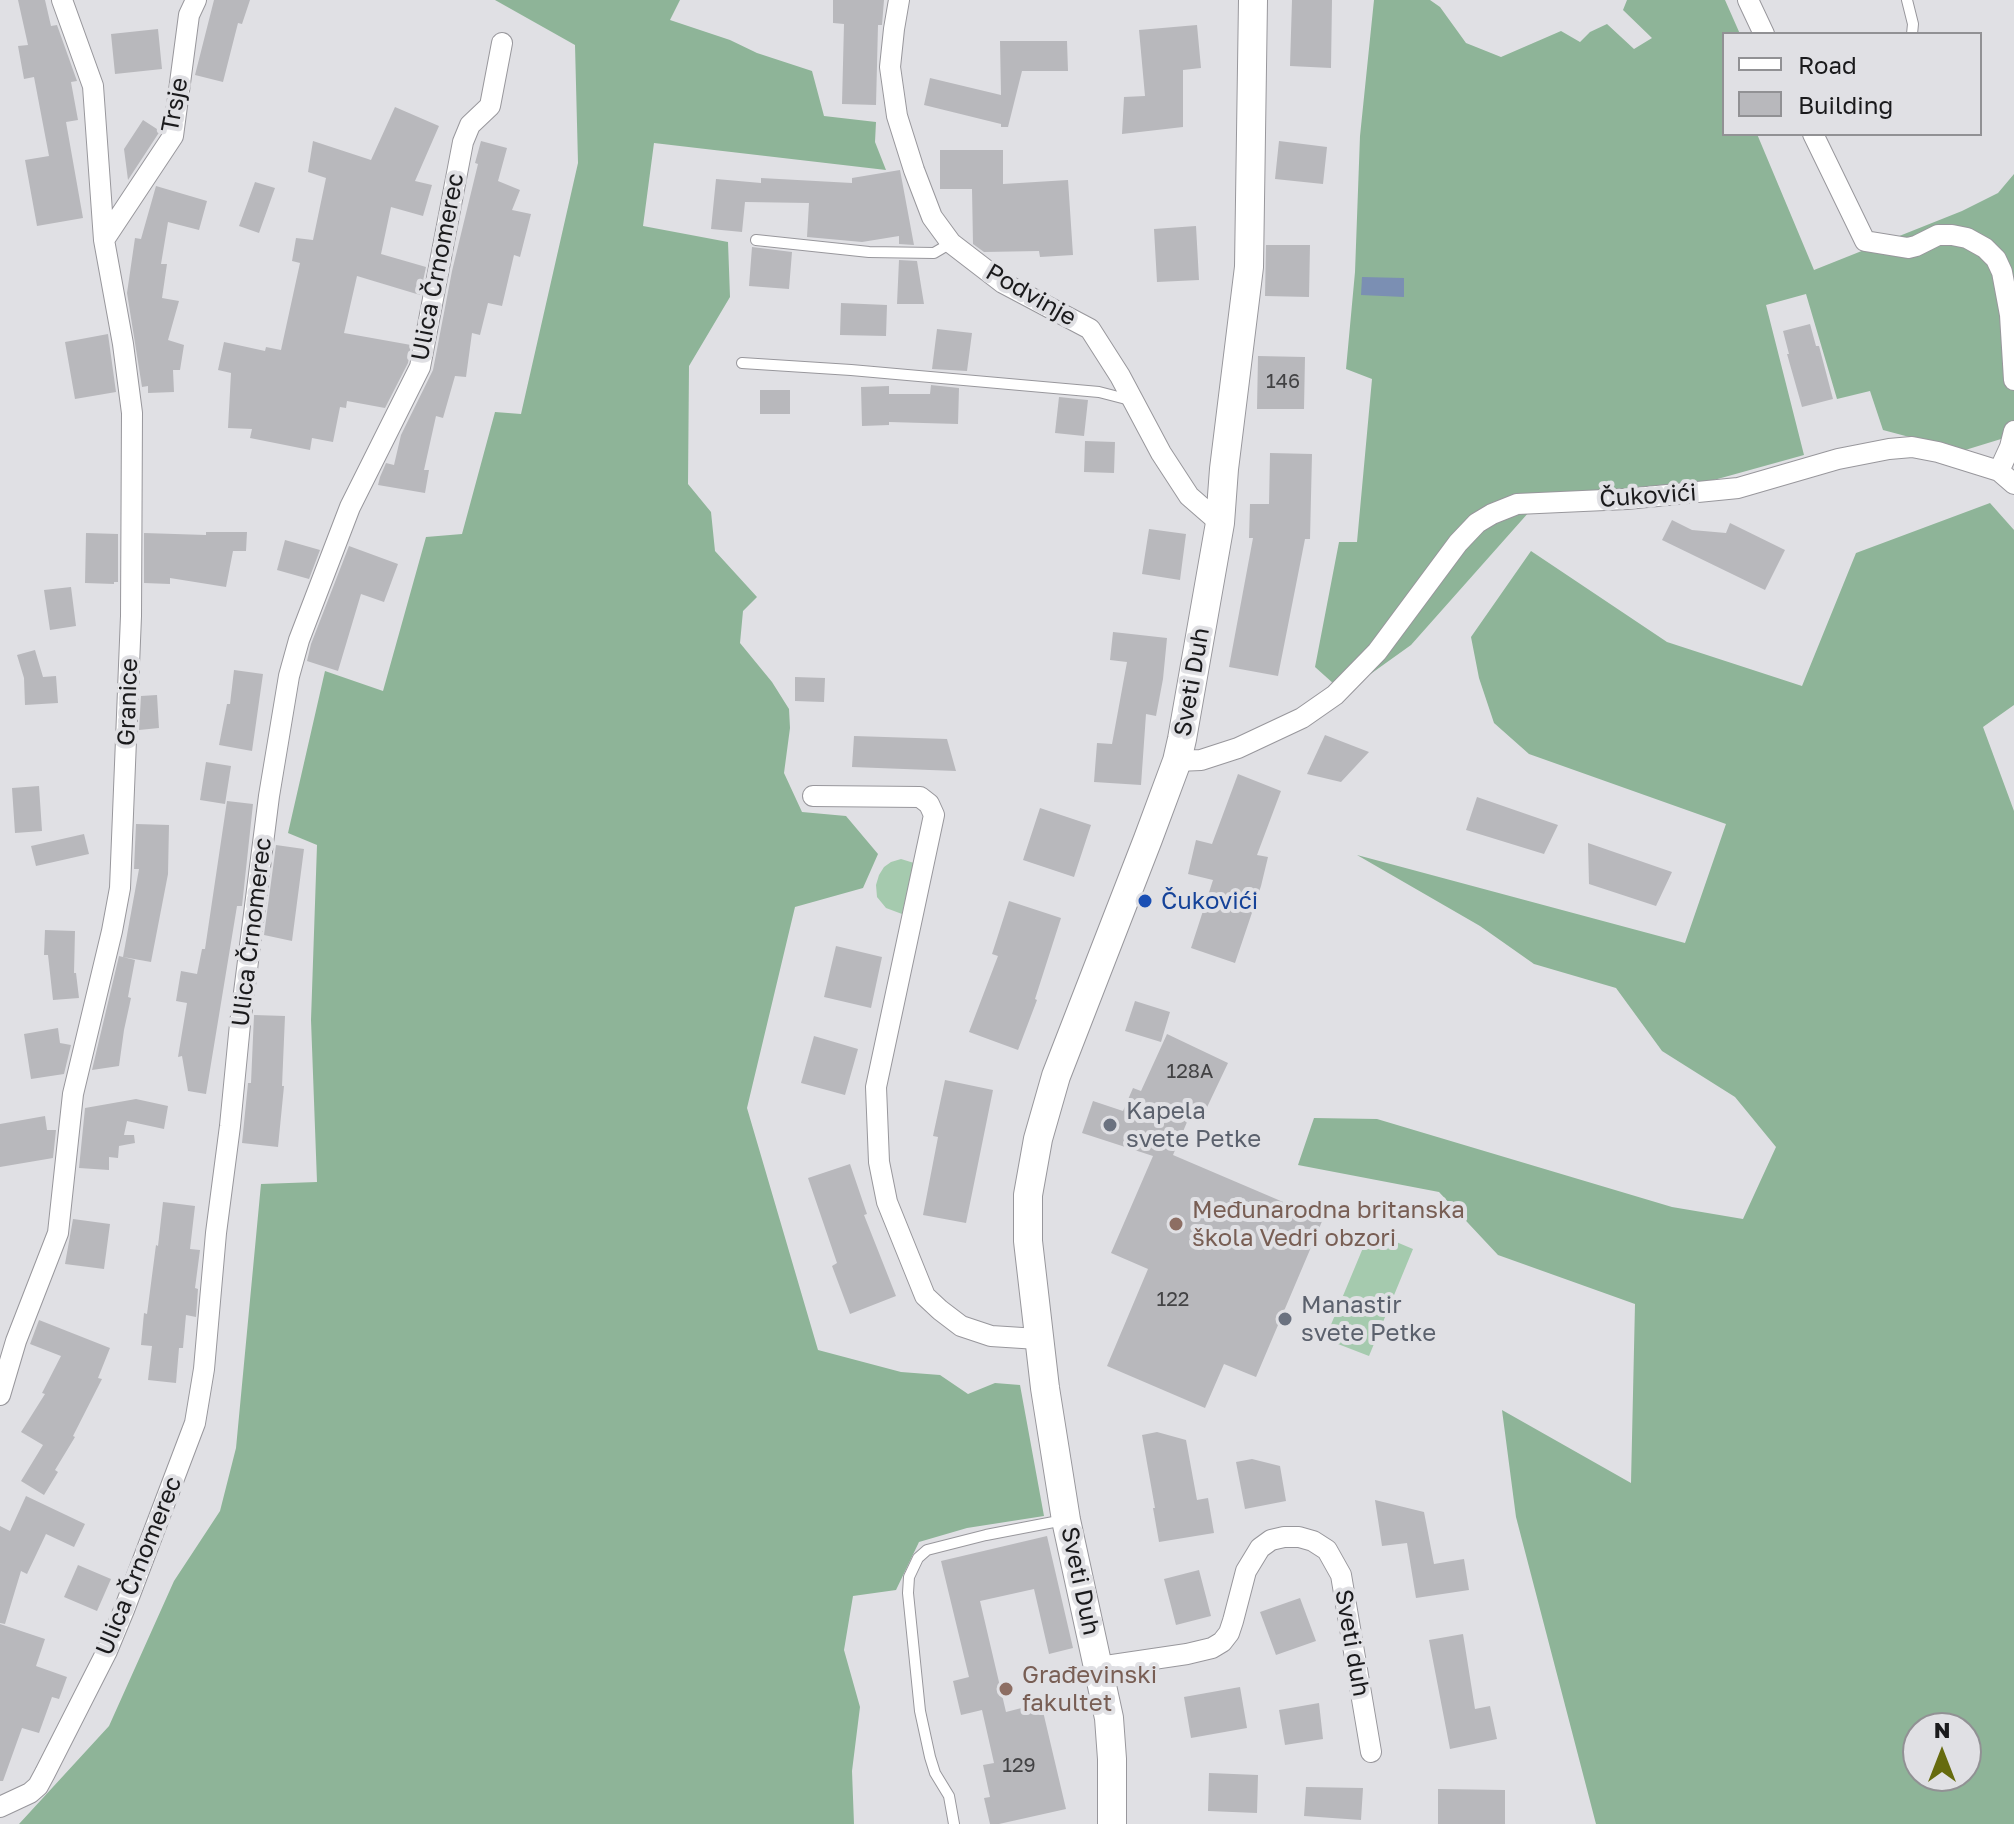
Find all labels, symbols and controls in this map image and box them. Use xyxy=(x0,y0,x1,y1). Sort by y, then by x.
legend xyxy=(1722,32,1982,136)
text: Road xyxy=(1798,50,1857,79)
street label: Trsje xyxy=(156,75,194,135)
text: Building xyxy=(1798,90,1893,119)
street label: Ulica Črnomerec xyxy=(406,171,470,363)
street label: Podvinje xyxy=(981,258,1081,332)
house number: 146 xyxy=(1266,370,1300,394)
street label: Čukovići xyxy=(1599,478,1697,514)
street label: Sveti Duh xyxy=(1168,625,1216,739)
street label: Granice xyxy=(112,658,144,746)
street label: Ulica Črnomerec xyxy=(226,836,278,1028)
place label: Čukovići xyxy=(1161,887,1258,915)
marker: Čukovići xyxy=(1136,892,1154,910)
house number: 128A xyxy=(1167,1060,1213,1084)
place label: Kapela svete Petke xyxy=(1126,1097,1261,1153)
marker: Kapela svete Petke xyxy=(1101,1116,1119,1134)
place label: Međunarodna britanska škola Vedri obzori xyxy=(1192,1196,1465,1252)
marker: Međunarodna britanska škola Vedri obzori xyxy=(1167,1215,1185,1233)
house number: 122 xyxy=(1157,1288,1189,1312)
place label: Manastir svete Petke xyxy=(1301,1291,1436,1347)
marker: Manastir svete Petke xyxy=(1276,1310,1294,1328)
street label: Ulica Črnomerec xyxy=(90,1472,188,1660)
street label: Sveti Duh xyxy=(1054,1524,1106,1638)
street label: Sveti duh xyxy=(1328,1587,1376,1699)
place label: Građevinski fakultet xyxy=(1022,1661,1157,1717)
marker: Građevinski fakultet xyxy=(997,1680,1015,1698)
north arrow xyxy=(1902,1712,1982,1792)
text: N xyxy=(1934,1716,1950,1743)
house number: 129 xyxy=(1002,1754,1036,1778)

